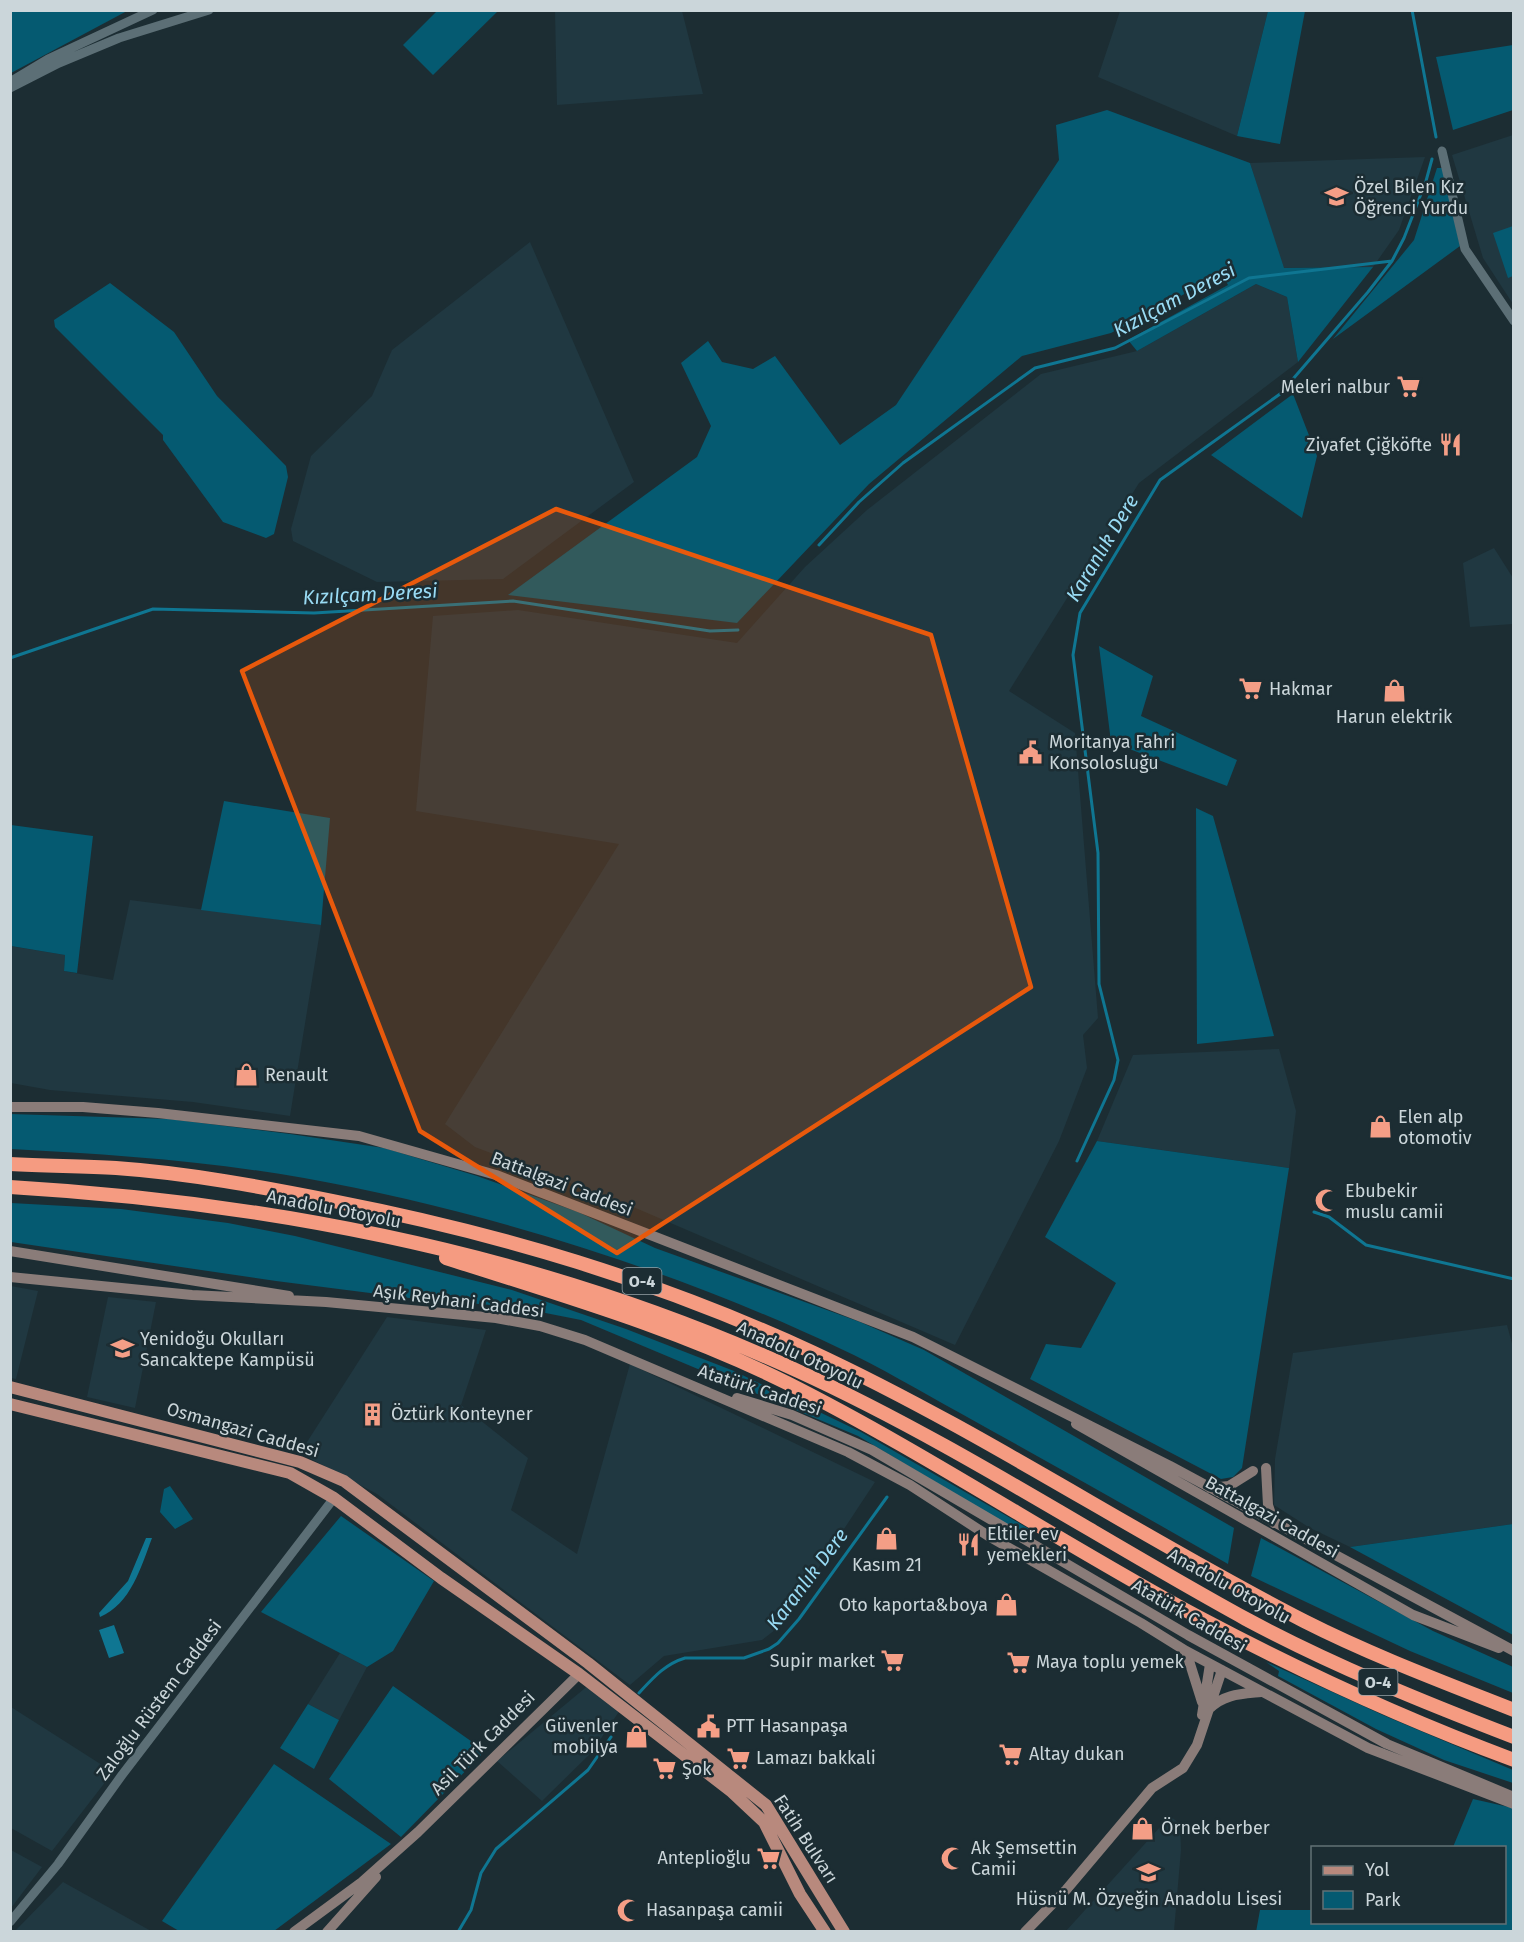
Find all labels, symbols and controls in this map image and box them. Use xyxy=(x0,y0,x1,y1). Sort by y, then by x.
place label: Özel Bilen Kız Öğrenci Yurdu xyxy=(1354,176,1468,219)
school or university icon: Özel Bilen Kız Öğrenci Yurdu xyxy=(1323,184,1349,210)
water label: Kızılçam Deresi xyxy=(1109,258,1240,343)
supermarket icon: Meleri nalbur xyxy=(1395,374,1421,400)
place label: Meleri nalbur xyxy=(1281,376,1390,398)
restaurant icon: Ziyafet Çiğköfte xyxy=(1437,432,1463,458)
place label: Ziyafet Çiğköfte xyxy=(1306,434,1432,456)
water label: Karanlık Dere xyxy=(1061,490,1143,606)
water label: Kızılçam Deresi xyxy=(302,578,438,611)
supermarket icon: Hakmar xyxy=(1238,676,1264,702)
place label: Hakmar xyxy=(1269,678,1332,700)
shop icon: Harun elektrik xyxy=(1381,678,1407,704)
place label: Harun elektrik xyxy=(1336,706,1453,728)
place label: Moritanya Fahri Konsolosluğu xyxy=(1049,731,1175,774)
public building icon: Moritanya Fahri Konsolosluğu xyxy=(1018,739,1044,765)
shop icon: Renault xyxy=(234,1062,260,1088)
place label: Renault xyxy=(265,1064,329,1086)
place label: Elen alp otomotiv xyxy=(1398,1106,1472,1149)
shop icon: Elen alp otomotiv xyxy=(1367,1114,1393,1140)
street label: Battalgazi Caddesi xyxy=(488,1147,636,1221)
place label: Ebubekir muslu camii xyxy=(1345,1180,1444,1223)
street label: Anadolu Otoyolu xyxy=(265,1185,403,1233)
mosque icon: Ebubekir muslu camii xyxy=(1314,1188,1340,1214)
road number: O-4 xyxy=(622,1268,662,1294)
street label: Aşık Reyhani Caddesi xyxy=(372,1280,546,1322)
street label: Anadolu Otoyolu xyxy=(733,1316,867,1394)
place label: Yenidoğu Okulları Sancaktepe Kampüsü xyxy=(140,1328,315,1371)
school or university icon: Yenidoğu Okulları Sancaktepe Kampüsü xyxy=(109,1336,135,1362)
street label: Atatürk Caddesi xyxy=(695,1360,825,1420)
street label: Osmangazi Caddesi xyxy=(164,1398,322,1462)
building icon: Öztürk Konteyner xyxy=(360,1401,386,1427)
place label: Öztürk Konteyner xyxy=(391,1403,533,1425)
street label: Battalgazi Caddesi xyxy=(1201,1471,1343,1563)
place label: Eltiler ev yemekleri xyxy=(987,1523,1067,1566)
water label: Karanlık Dere xyxy=(761,1524,853,1634)
shop icon: Kasım 21 xyxy=(874,1526,900,1552)
restaurant icon: Eltiler ev yemekleri xyxy=(956,1531,982,1557)
street label: Anadolu Otoyolu xyxy=(1164,1543,1294,1629)
place label: Kasım 21 xyxy=(852,1554,922,1576)
street label: Atatürk Caddesi xyxy=(1128,1574,1250,1658)
shop icon: Oto kaporta&boya xyxy=(993,1592,1019,1618)
place label: Oto kaporta&boya xyxy=(839,1594,988,1616)
street label: Zaloğlu Rüstem Caddesi xyxy=(92,1616,226,1784)
supermarket icon: Supir market xyxy=(880,1648,906,1674)
supermarket icon: Maya toplu yemek xyxy=(1005,1649,1031,1675)
place label: Supir market xyxy=(770,1650,875,1672)
place label: Maya toplu yemek xyxy=(1036,1651,1184,1673)
road number: O-4 xyxy=(1358,1669,1398,1695)
street label: Asil Türk Caddesi xyxy=(426,1686,540,1800)
public building icon: PTT Hasanpaşa xyxy=(695,1713,721,1739)
place label: Güvenler mobilya xyxy=(545,1715,618,1758)
place label: PTT Hasanpaşa xyxy=(726,1715,848,1737)
shop icon: Güvenler mobilya xyxy=(623,1723,649,1749)
supermarket icon: Altay dukan xyxy=(998,1741,1024,1767)
place label: Altay dukan xyxy=(1029,1743,1125,1765)
supermarket icon: Lamazı bakkali xyxy=(725,1745,751,1771)
place label: Lamazı bakkali xyxy=(756,1747,876,1769)
supermarket icon: Şok xyxy=(651,1756,677,1782)
place label: Şok xyxy=(682,1758,712,1780)
street label: Fatih Bulvarı xyxy=(769,1791,843,1887)
shop icon: Örnek berber xyxy=(1130,1815,1156,1841)
place label: Örnek berber xyxy=(1161,1817,1270,1839)
place label: Ak Şemsettin Camii xyxy=(971,1837,1077,1880)
supermarket icon: Anteplioğlu xyxy=(756,1845,782,1871)
mosque icon: Ak Şemsettin Camii xyxy=(940,1845,966,1871)
legend xyxy=(1311,1846,1506,1924)
place label: Anteplioğlu xyxy=(657,1847,751,1869)
text: Yol xyxy=(1365,1859,1390,1881)
school or university icon: Hüsnü M. Özyeğin Anadolu Lisesi xyxy=(1136,1860,1162,1886)
place label: Hüsnü M. Özyeğin Anadolu Lisesi xyxy=(1016,1888,1282,1910)
text: Park xyxy=(1365,1889,1401,1911)
mosque icon: Hasanpaşa camii xyxy=(615,1897,641,1923)
place label: Hasanpaşa camii xyxy=(646,1899,783,1921)

